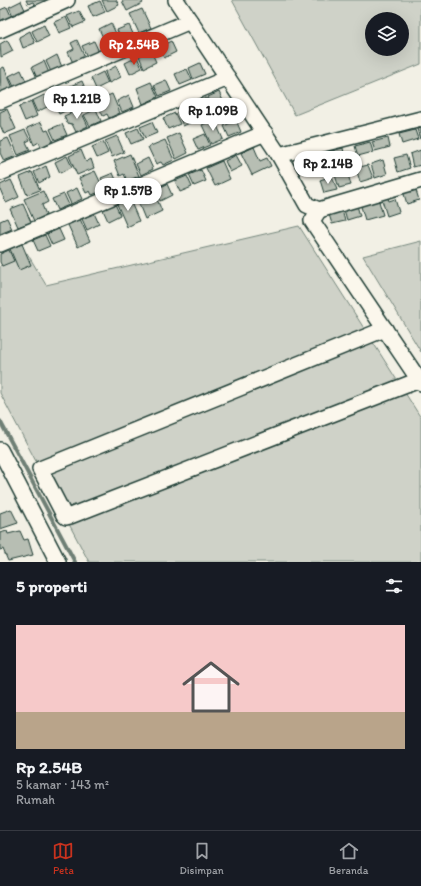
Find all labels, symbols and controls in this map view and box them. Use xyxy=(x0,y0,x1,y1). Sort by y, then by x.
map controls xyxy=(365,12,409,56)
button: layers xyxy=(365,12,409,56)
pin: Rp 2.54B xyxy=(93,32,175,66)
text: Rp 2.54B xyxy=(109,37,159,52)
pin: Rp 1.21B xyxy=(36,86,118,120)
text: Rp 1.21B xyxy=(53,91,101,106)
pin: Rp 1.09B xyxy=(172,98,254,132)
text: Rp 1.09B xyxy=(188,103,238,118)
pin: Rp 2.14B xyxy=(287,151,369,185)
text: Rp 2.14B xyxy=(303,156,353,171)
pin: Rp 1.57B xyxy=(87,178,169,212)
text: Rp 1.57B xyxy=(104,183,152,198)
icon: filters xyxy=(383,575,405,597)
text: 5 properti xyxy=(16,576,87,596)
icon: home xyxy=(175,651,247,723)
text: Rp 2.54B xyxy=(16,757,82,777)
text: 5 kamar · 143 m² xyxy=(16,777,109,792)
text: Rumah xyxy=(16,792,55,807)
tab: Peta xyxy=(52,840,74,877)
tab: Disimpan xyxy=(179,840,224,877)
tab: Beranda xyxy=(329,840,369,877)

